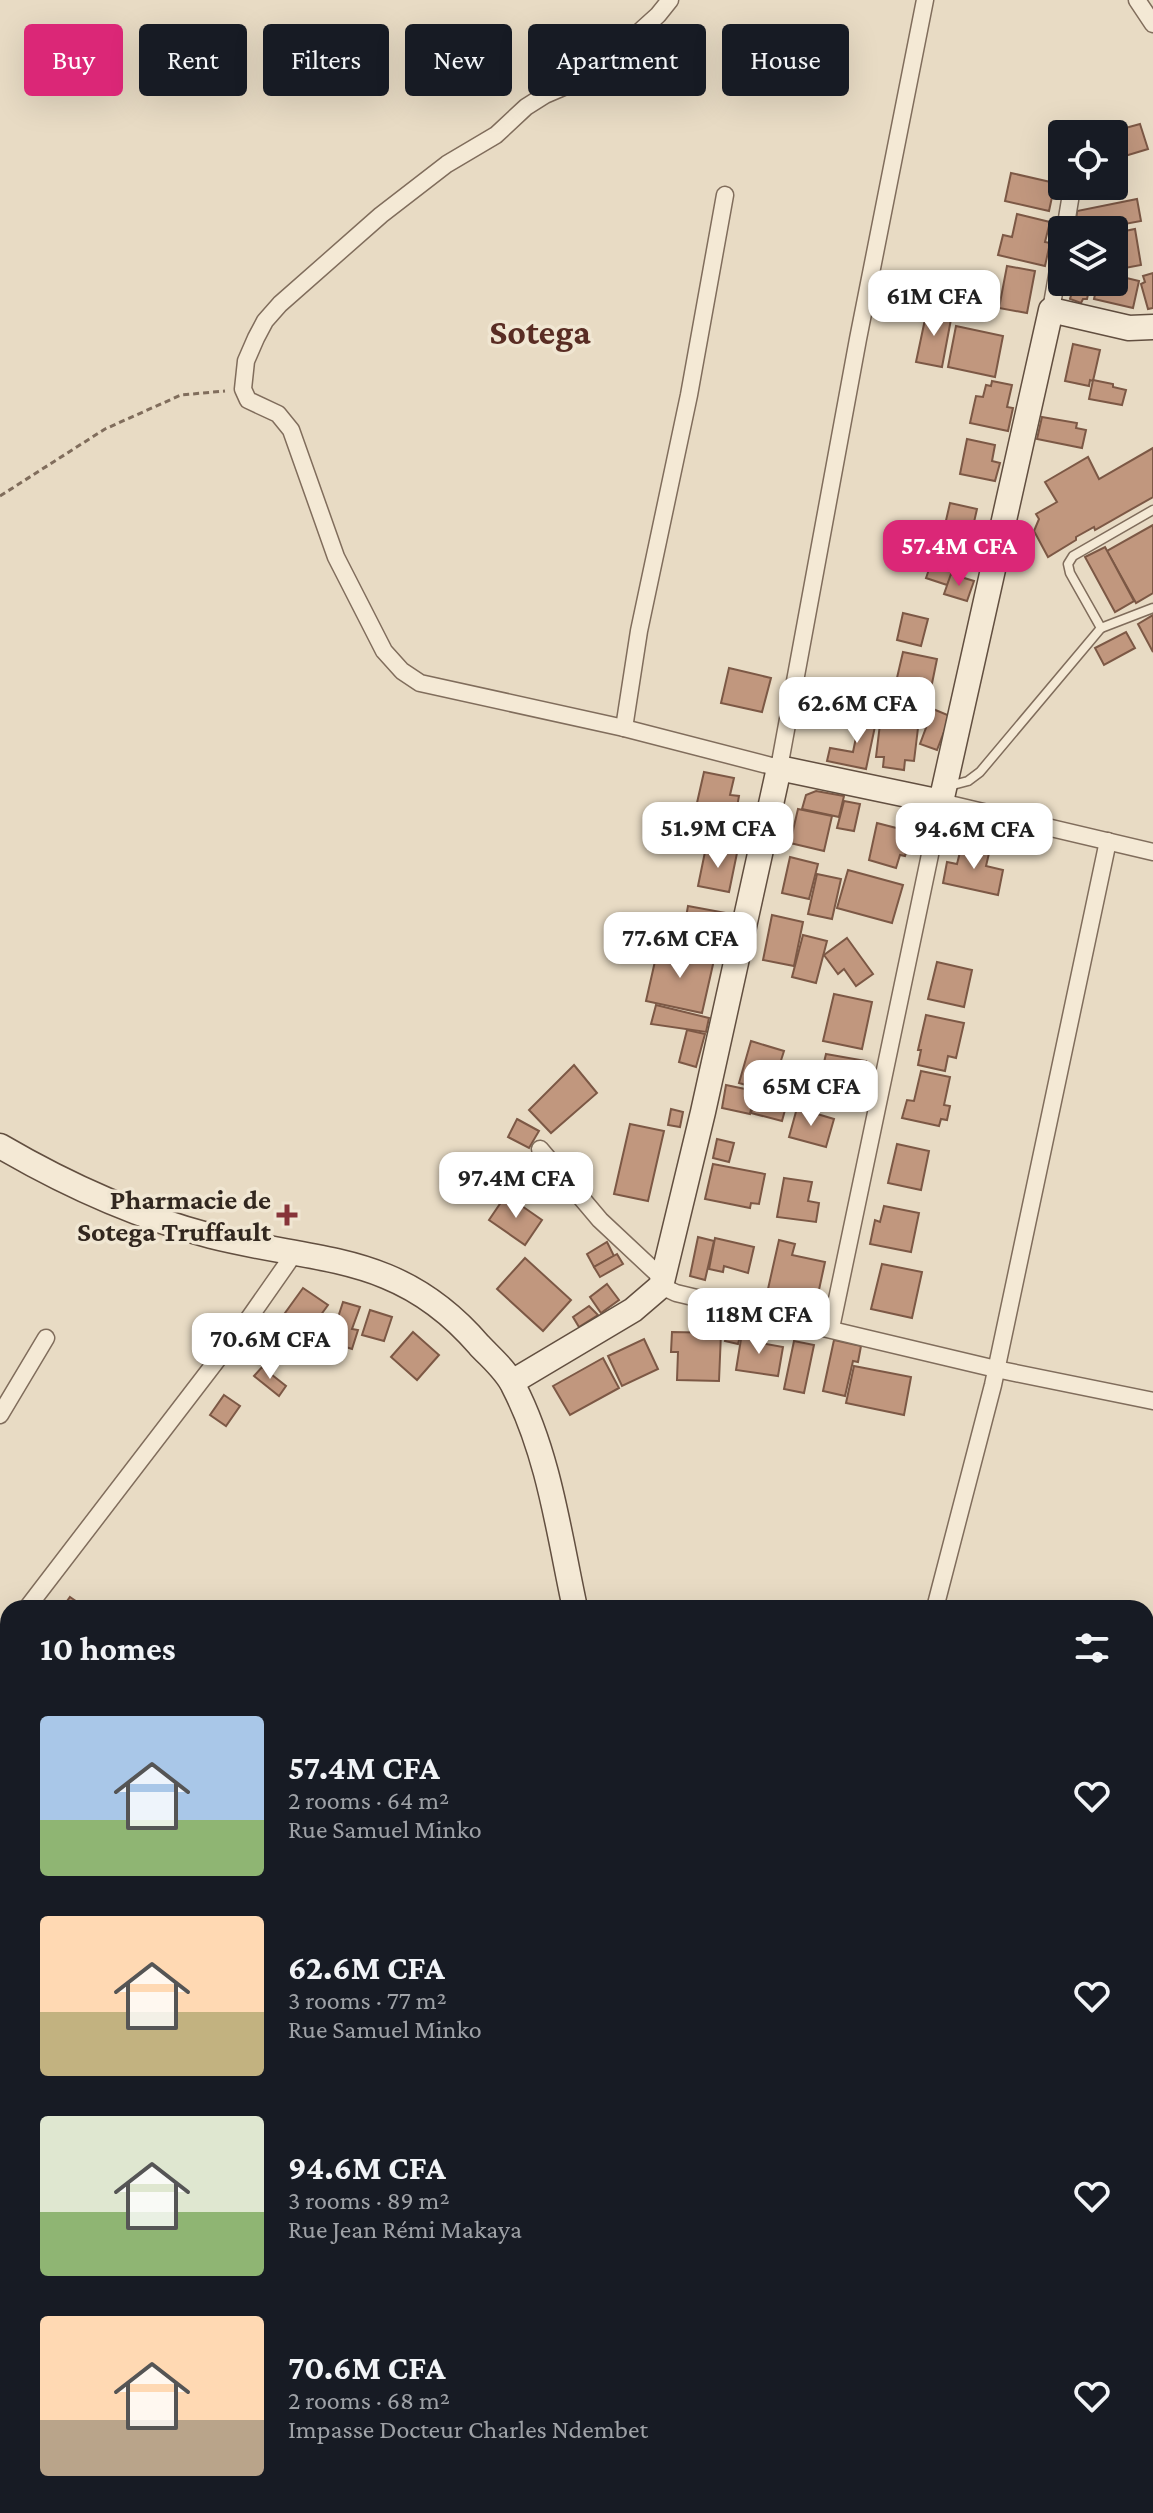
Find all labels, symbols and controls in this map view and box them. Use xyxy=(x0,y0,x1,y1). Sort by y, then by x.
chip: Buy xyxy=(24,24,123,96)
chip: Rent xyxy=(139,24,247,96)
chip: Filters xyxy=(263,24,389,96)
chip: New xyxy=(405,24,512,96)
chip: Apartment xyxy=(528,24,706,96)
chip: House xyxy=(722,24,849,96)
map controls xyxy=(1048,120,1128,296)
button: locate xyxy=(1048,120,1128,200)
button: layers xyxy=(1048,216,1128,296)
pin: 61M CFA xyxy=(860,270,1008,338)
text: 61M CFA xyxy=(886,281,982,310)
district label: Sotega xyxy=(489,312,591,352)
pin: 57.4M CFA xyxy=(867,520,1051,588)
text: 57.4M CFA xyxy=(901,531,1017,560)
pin: 62.6M CFA xyxy=(765,677,949,745)
text: 62.6M CFA xyxy=(797,688,917,717)
pin: 51.9M CFA xyxy=(626,802,810,870)
pin: 94.6M CFA xyxy=(882,803,1066,871)
text: 51.9M CFA xyxy=(660,813,776,842)
text: 94.6M CFA xyxy=(914,814,1034,843)
pin: 77.6M CFA xyxy=(588,912,772,980)
text: 77.6M CFA xyxy=(622,923,738,952)
pin: 65M CFA xyxy=(737,1060,885,1128)
text: 65M CFA xyxy=(762,1071,860,1100)
pin: 97.4M CFA xyxy=(424,1152,608,1220)
text: 97.4M CFA xyxy=(457,1163,575,1192)
place label: Pharmacie de Sotega Truffault xyxy=(77,1184,272,1247)
marker: Pharmacie de Sotega Truffault xyxy=(278,1206,296,1224)
pin: 118M CFA xyxy=(676,1288,842,1356)
text: 118M CFA xyxy=(706,1299,812,1328)
pin: 70.6M CFA xyxy=(178,1313,362,1381)
text: 70.6M CFA xyxy=(210,1324,330,1353)
icon: filters xyxy=(1070,1626,1114,1670)
text: 10 homes xyxy=(40,1630,176,1667)
icon: home xyxy=(104,1748,200,1844)
text: 57.4M CFA xyxy=(288,1749,440,1786)
icon: heart xyxy=(1070,1774,1114,1818)
text: 2 rooms · 64 m² xyxy=(288,1786,449,1815)
text: Rue Samuel Minko xyxy=(288,1815,482,1844)
icon: home xyxy=(104,1948,200,2044)
text: 62.6M CFA xyxy=(288,1949,445,1986)
icon: heart xyxy=(1070,1974,1114,2018)
text: 3 rooms · 77 m² xyxy=(288,1986,447,2015)
text: Rue Samuel Minko xyxy=(288,2015,482,2044)
icon: home xyxy=(104,2148,200,2244)
text: 94.6M CFA xyxy=(288,2149,446,2186)
icon: heart xyxy=(1070,2174,1114,2218)
text: 3 rooms · 89 m² xyxy=(288,2186,450,2215)
text: Rue Jean Rémi Makaya xyxy=(288,2215,522,2244)
icon: home xyxy=(104,2348,200,2444)
text: 70.6M CFA xyxy=(288,2349,445,2386)
icon: heart xyxy=(1070,2374,1114,2418)
text: 2 rooms · 68 m² xyxy=(288,2386,450,2415)
text: Impasse Docteur Charles Ndembet xyxy=(288,2415,648,2444)

